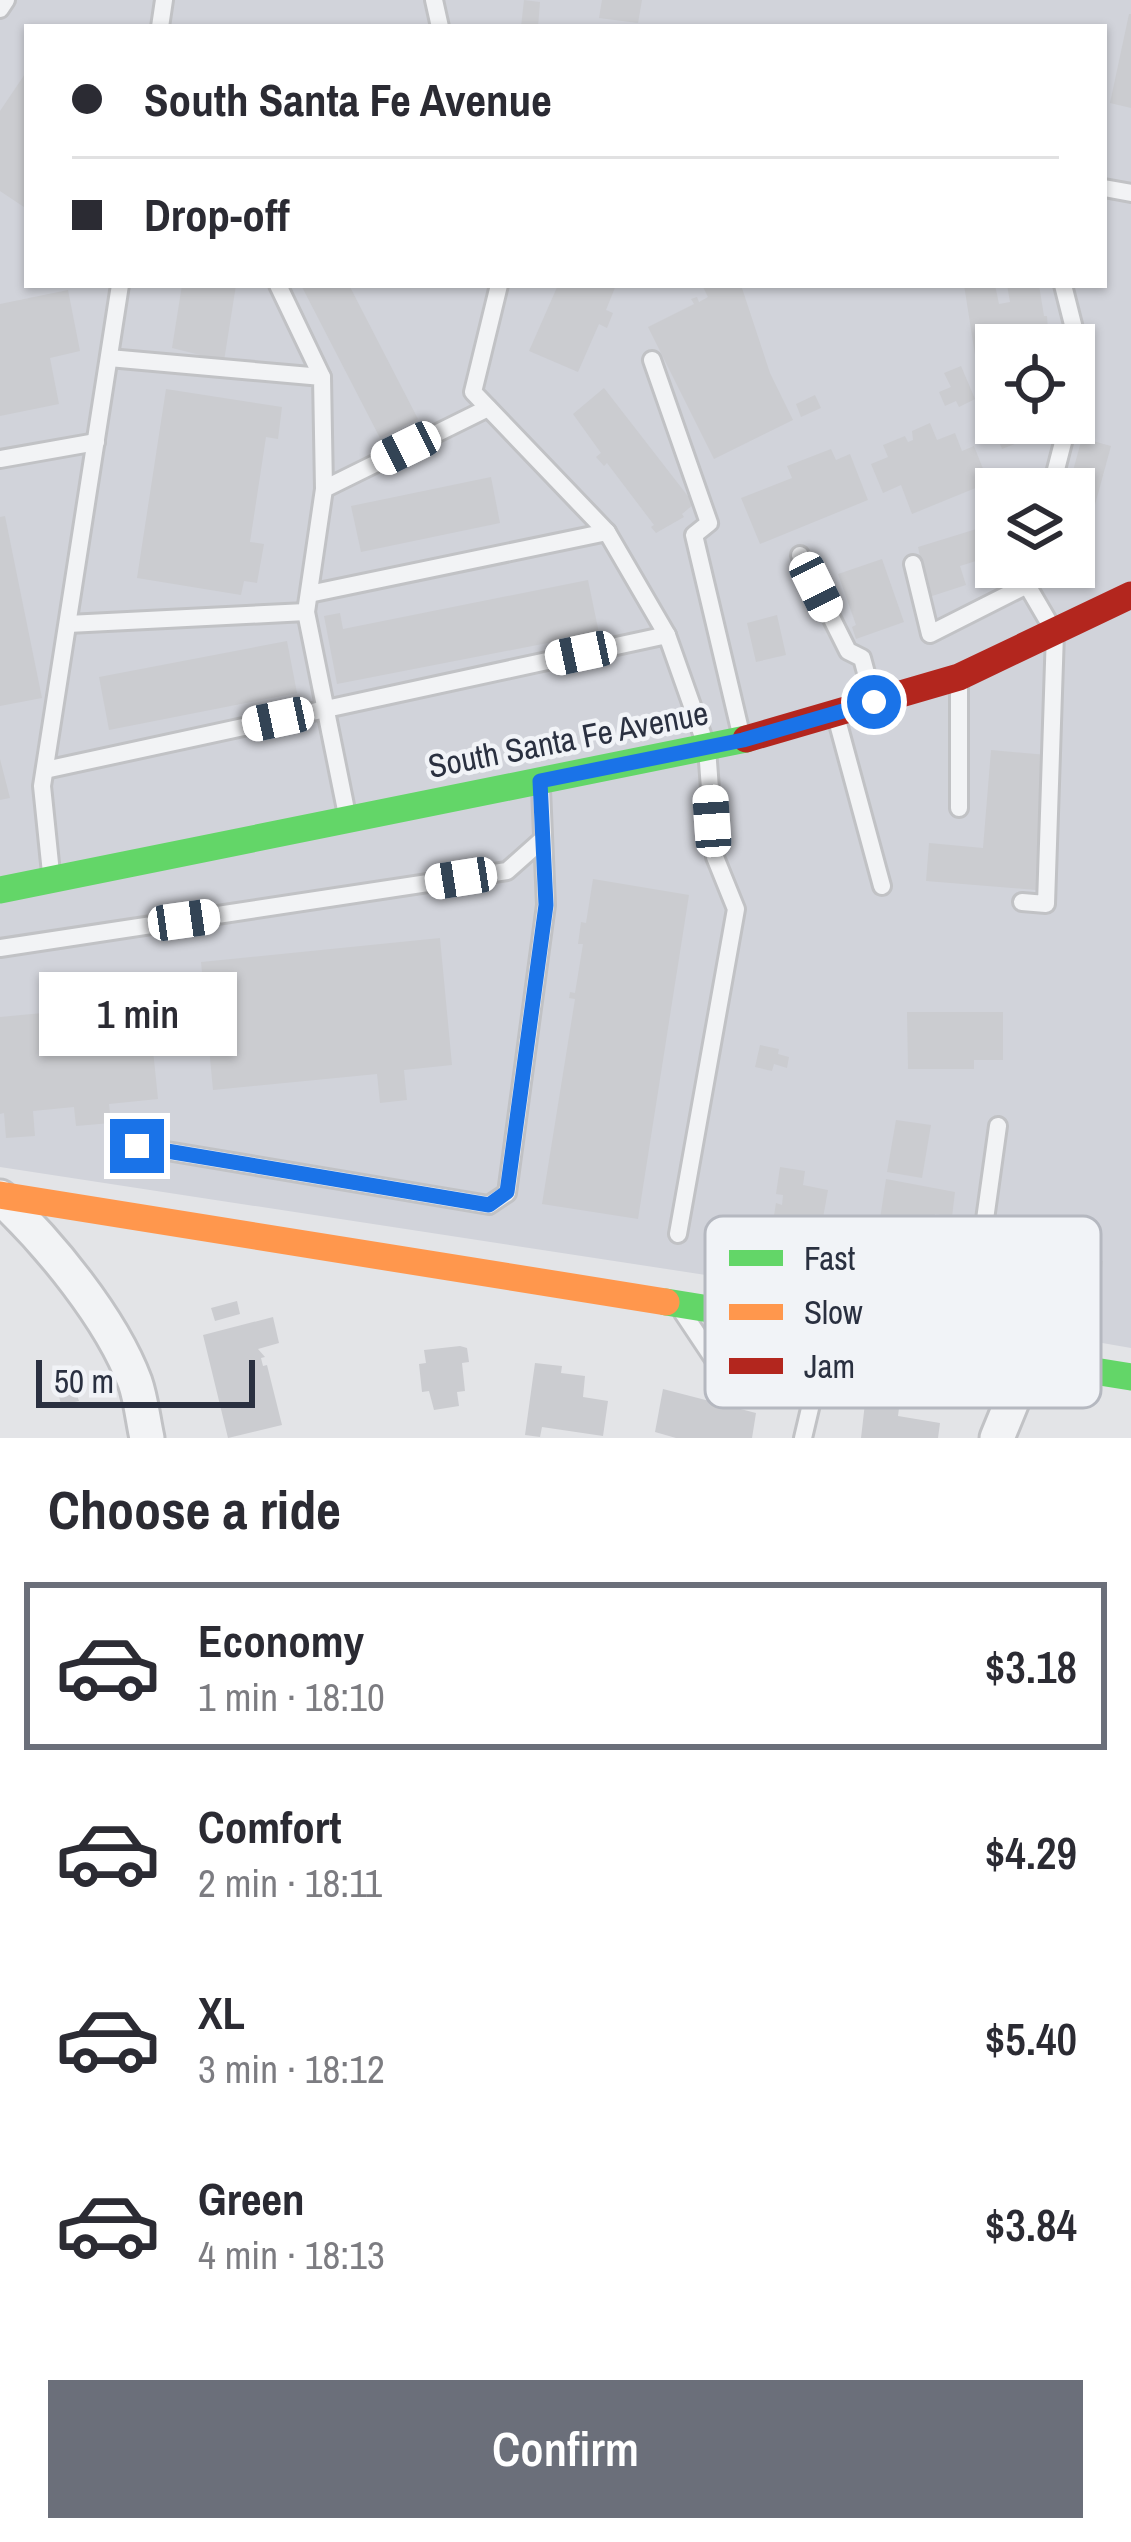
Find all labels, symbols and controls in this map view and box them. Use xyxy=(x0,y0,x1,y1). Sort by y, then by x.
text: South Santa Fe Avenue xyxy=(144,69,552,130)
text: Drop-off xyxy=(144,184,290,245)
map controls xyxy=(975,324,1095,588)
button: locate xyxy=(975,324,1095,444)
car xyxy=(366,416,446,480)
button: layers xyxy=(975,468,1095,588)
car xyxy=(784,547,848,627)
car xyxy=(542,628,620,678)
route start xyxy=(847,675,901,729)
street label: South Santa Fe Avenue xyxy=(424,690,712,788)
car xyxy=(239,694,317,744)
car xyxy=(692,784,732,858)
car xyxy=(423,855,499,901)
car xyxy=(146,897,222,943)
callout: 1 min xyxy=(38,972,236,1056)
text: 1 min xyxy=(97,988,179,1040)
route end xyxy=(110,1119,164,1173)
legend xyxy=(705,1216,1101,1408)
text: Fast xyxy=(804,1236,855,1280)
text: Slow xyxy=(804,1290,863,1334)
text: Jam xyxy=(804,1344,855,1388)
scale bar xyxy=(36,1354,255,1407)
text: 50 m xyxy=(54,1359,114,1403)
text: Choose a ride xyxy=(48,1473,341,1546)
text: Economy xyxy=(198,1610,364,1671)
icon: car xyxy=(54,1612,162,1720)
text: $3.18 xyxy=(985,1636,1077,1697)
text: 1 min · 18:10 xyxy=(198,1671,385,1723)
text: Comfort xyxy=(198,1796,341,1857)
icon: car xyxy=(54,1798,162,1906)
text: $4.29 xyxy=(985,1822,1077,1883)
text: 2 min · 18:11 xyxy=(198,1857,382,1909)
text: XL xyxy=(198,1982,245,2043)
icon: car xyxy=(54,1984,162,2092)
text: $5.40 xyxy=(985,2008,1077,2069)
text: 3 min · 18:12 xyxy=(198,2043,385,2095)
text: Green xyxy=(198,2168,305,2229)
icon: car xyxy=(54,2170,162,2278)
text: $3.84 xyxy=(985,2194,1077,2255)
text: 4 min · 18:13 xyxy=(198,2229,385,2281)
button: Confirm xyxy=(48,2380,1083,2518)

